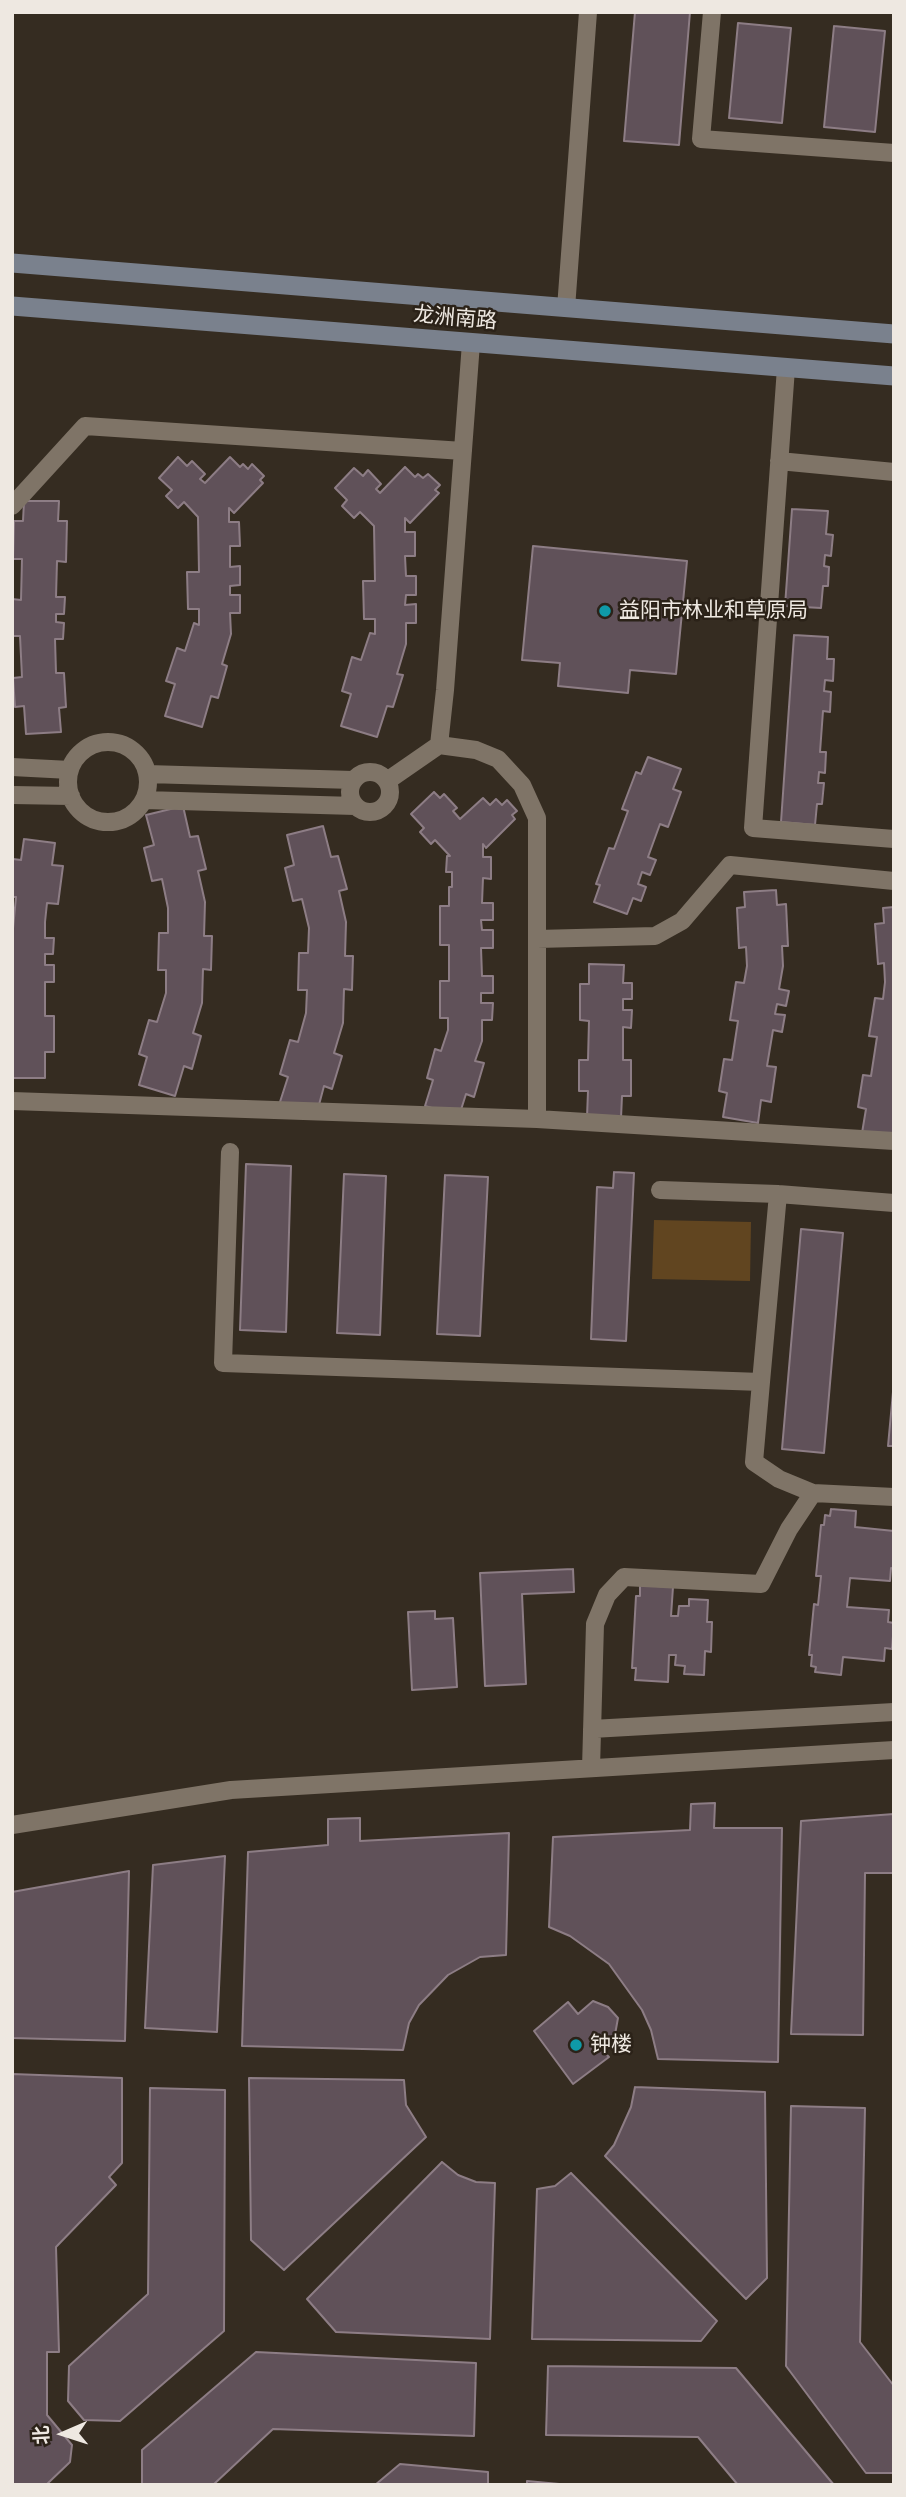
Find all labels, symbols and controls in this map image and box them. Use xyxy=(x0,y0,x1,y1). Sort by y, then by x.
street label: 龙洲南路 xyxy=(412,303,498,335)
place label: 益阳市林业和草原局 xyxy=(619,598,808,624)
marker: 益阳市林业和草原局 xyxy=(597,603,613,619)
place label: 钟楼 xyxy=(590,2032,632,2058)
marker: 钟楼 xyxy=(568,2037,584,2053)
north arrow xyxy=(28,2399,98,2469)
text: 北 xyxy=(30,2425,55,2445)

